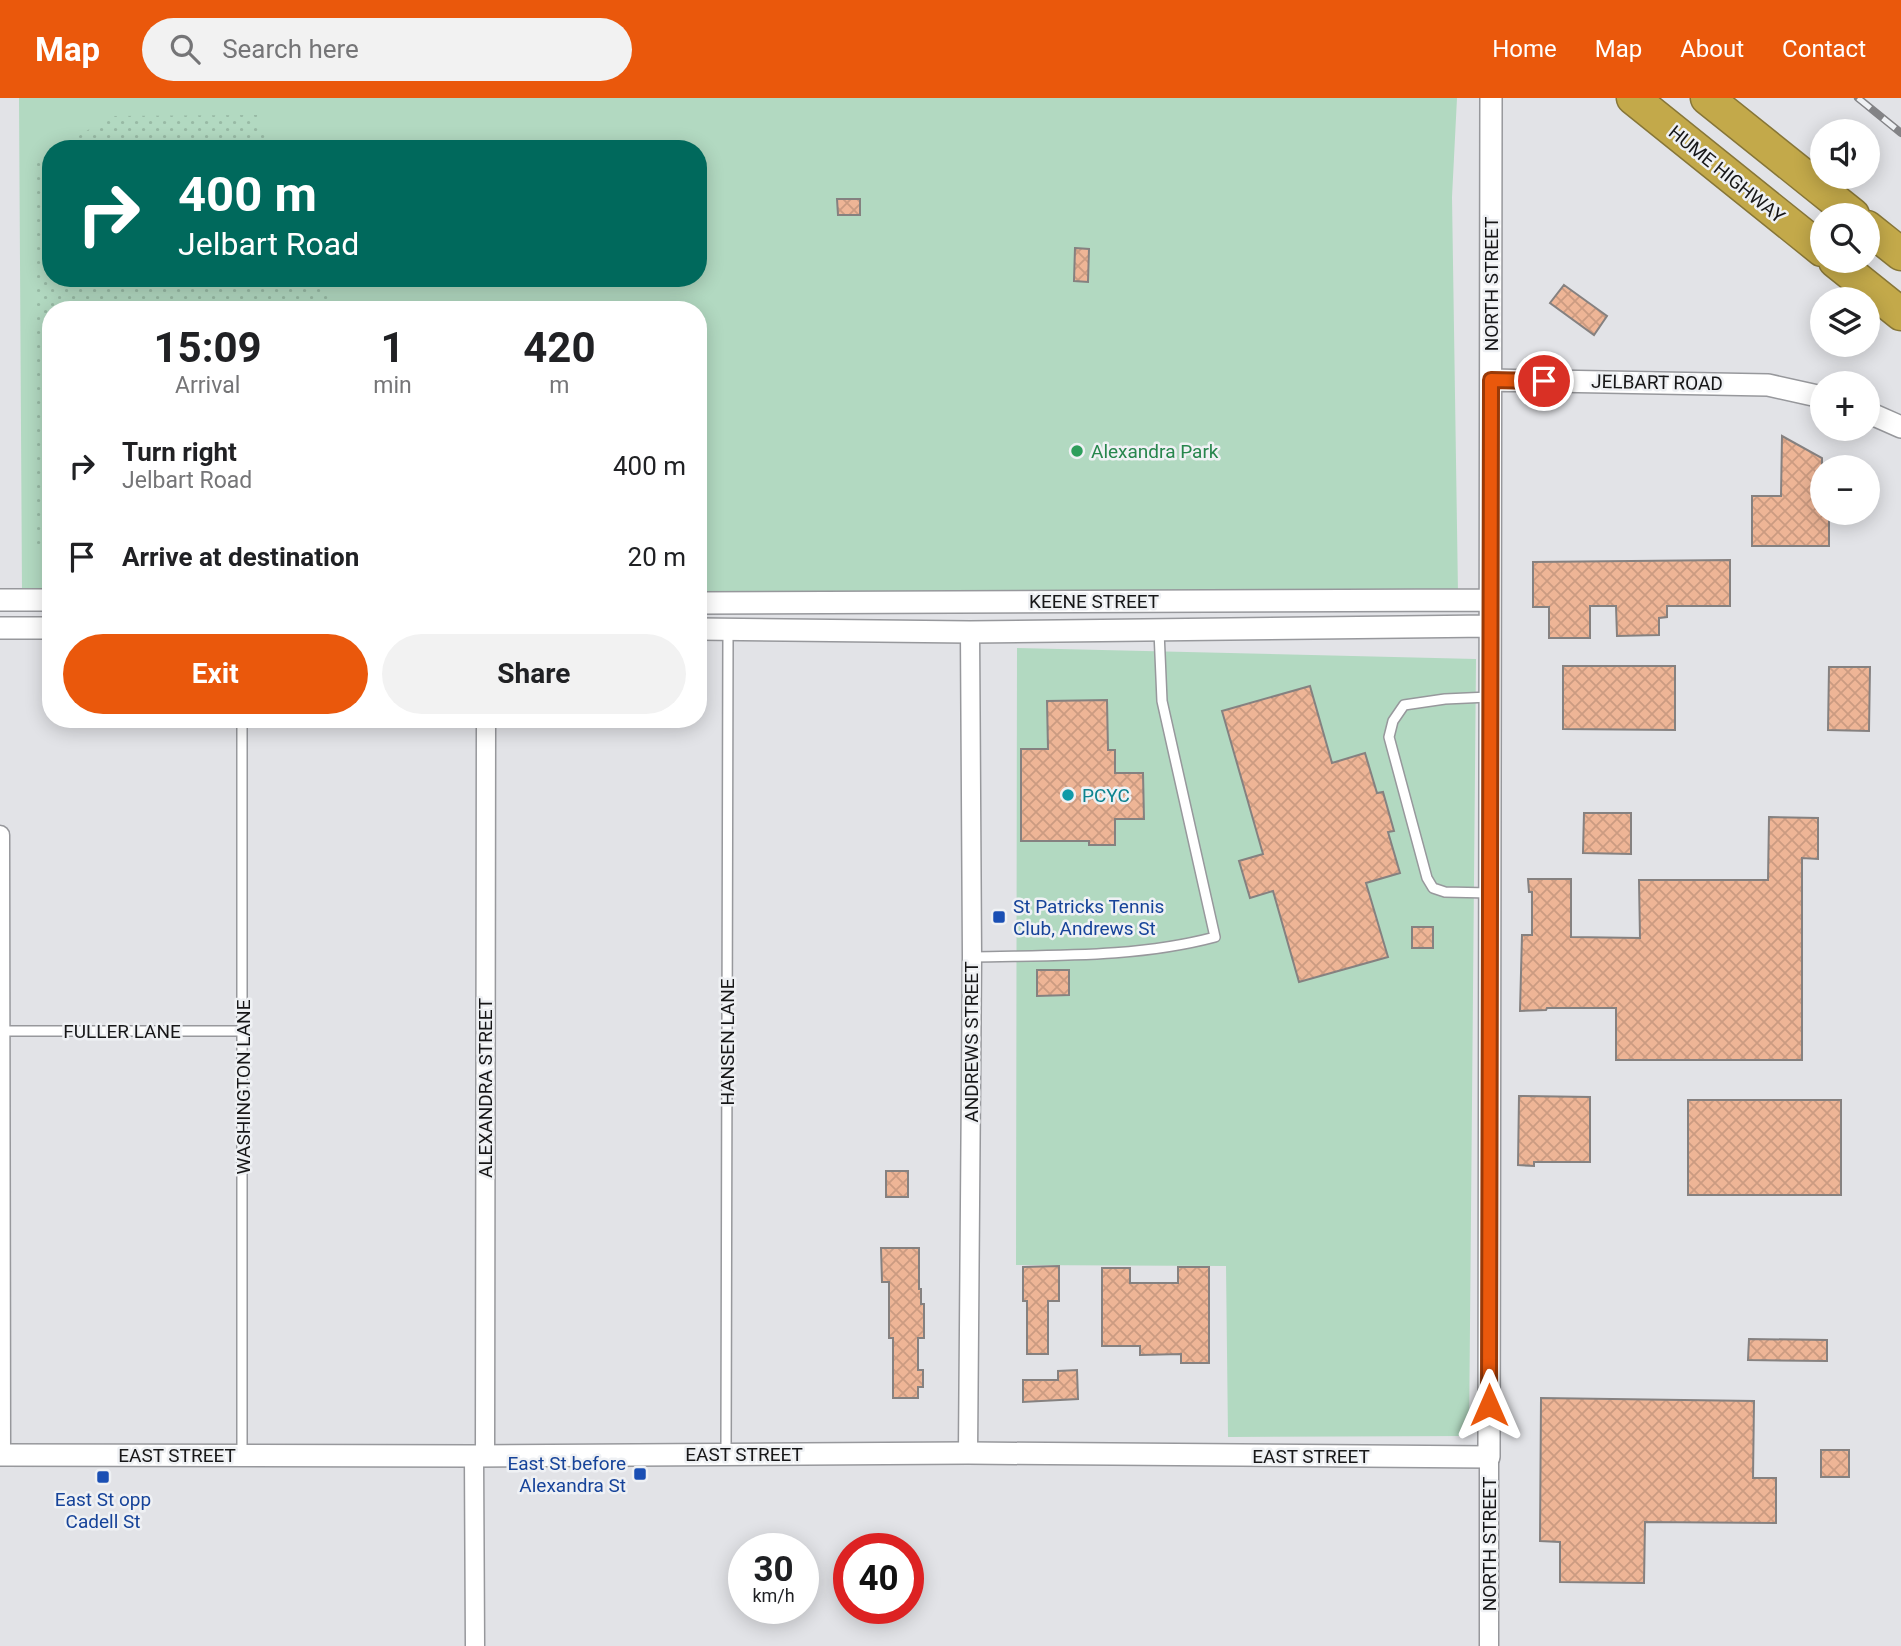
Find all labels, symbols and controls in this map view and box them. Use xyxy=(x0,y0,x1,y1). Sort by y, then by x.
search box xyxy=(142,18,632,81)
text: Map xyxy=(35,30,100,69)
icon: search xyxy=(166,30,204,68)
text: Search here xyxy=(222,34,359,64)
text: Home xyxy=(1492,35,1557,63)
text: Map xyxy=(1595,35,1642,63)
text: About xyxy=(1680,35,1744,63)
text: Contact xyxy=(1782,35,1866,63)
map controls xyxy=(1810,119,1880,525)
button: sound xyxy=(1810,119,1880,189)
street label: HUME HIGHWAY xyxy=(1664,121,1790,229)
text: 400 m xyxy=(178,166,317,223)
icon: right xyxy=(63,168,154,259)
button: search xyxy=(1810,203,1880,273)
street label: NORTH STREET xyxy=(1480,217,1503,351)
text: Jelbart Road xyxy=(178,225,359,263)
button: layers xyxy=(1810,287,1880,357)
text: 15:09 xyxy=(154,323,262,372)
text: 1 xyxy=(380,323,405,372)
text: 420 xyxy=(523,323,596,372)
pin xyxy=(1514,351,1574,411)
icon: arrive xyxy=(1525,362,1563,400)
street label: JELBART ROAD xyxy=(1591,370,1723,395)
button: + xyxy=(1810,371,1880,441)
text: Arrival xyxy=(175,372,240,399)
text: min xyxy=(373,372,412,399)
text: m xyxy=(549,372,569,399)
text: Turn right xyxy=(122,437,237,467)
place label: Alexandra Park xyxy=(1091,440,1219,463)
marker: Alexandra Park xyxy=(1069,443,1085,459)
icon: right xyxy=(63,447,101,485)
text: 400 m xyxy=(613,451,686,481)
button: − xyxy=(1810,455,1880,525)
text: Jelbart Road xyxy=(122,467,252,494)
icon: arrive xyxy=(63,538,101,576)
text: Arrive at destination xyxy=(122,542,359,572)
text: 20 m xyxy=(628,542,686,572)
street label: KEENE STREET xyxy=(1029,590,1159,613)
button: Exit xyxy=(63,634,368,714)
button: Share xyxy=(382,634,686,714)
place label: PCYC xyxy=(1082,784,1130,807)
marker: PCYC xyxy=(1060,787,1076,803)
place label: St Patricks Tennis Club, Andrews St xyxy=(1013,895,1164,940)
marker: St Patricks Tennis Club, Andrews St xyxy=(991,909,1007,925)
street label: ANDREWS STREET xyxy=(960,961,983,1123)
street label: HANSEN LANE xyxy=(716,978,739,1106)
street label: ALEXANDRA STREET xyxy=(474,998,497,1178)
street label: WASHINGTON LANE xyxy=(232,999,255,1174)
street label: FULLER LANE xyxy=(63,1020,181,1043)
position arrow xyxy=(1452,1368,1526,1442)
street label: EAST STREET xyxy=(685,1443,803,1466)
street label: EAST STREET xyxy=(118,1444,236,1467)
street label: EAST STREET xyxy=(1252,1445,1370,1468)
place label: East St before Alexandra St xyxy=(507,1452,626,1497)
marker: East St before Alexandra St xyxy=(632,1466,648,1482)
marker: East St opp Cadell St xyxy=(95,1469,111,1485)
street label: NORTH STREET xyxy=(1478,1477,1501,1611)
place label: East St opp Cadell St xyxy=(55,1488,151,1533)
speed limit sign: 40 xyxy=(833,1533,924,1624)
text: 30 xyxy=(753,1549,794,1590)
text: km/h xyxy=(752,1585,795,1606)

